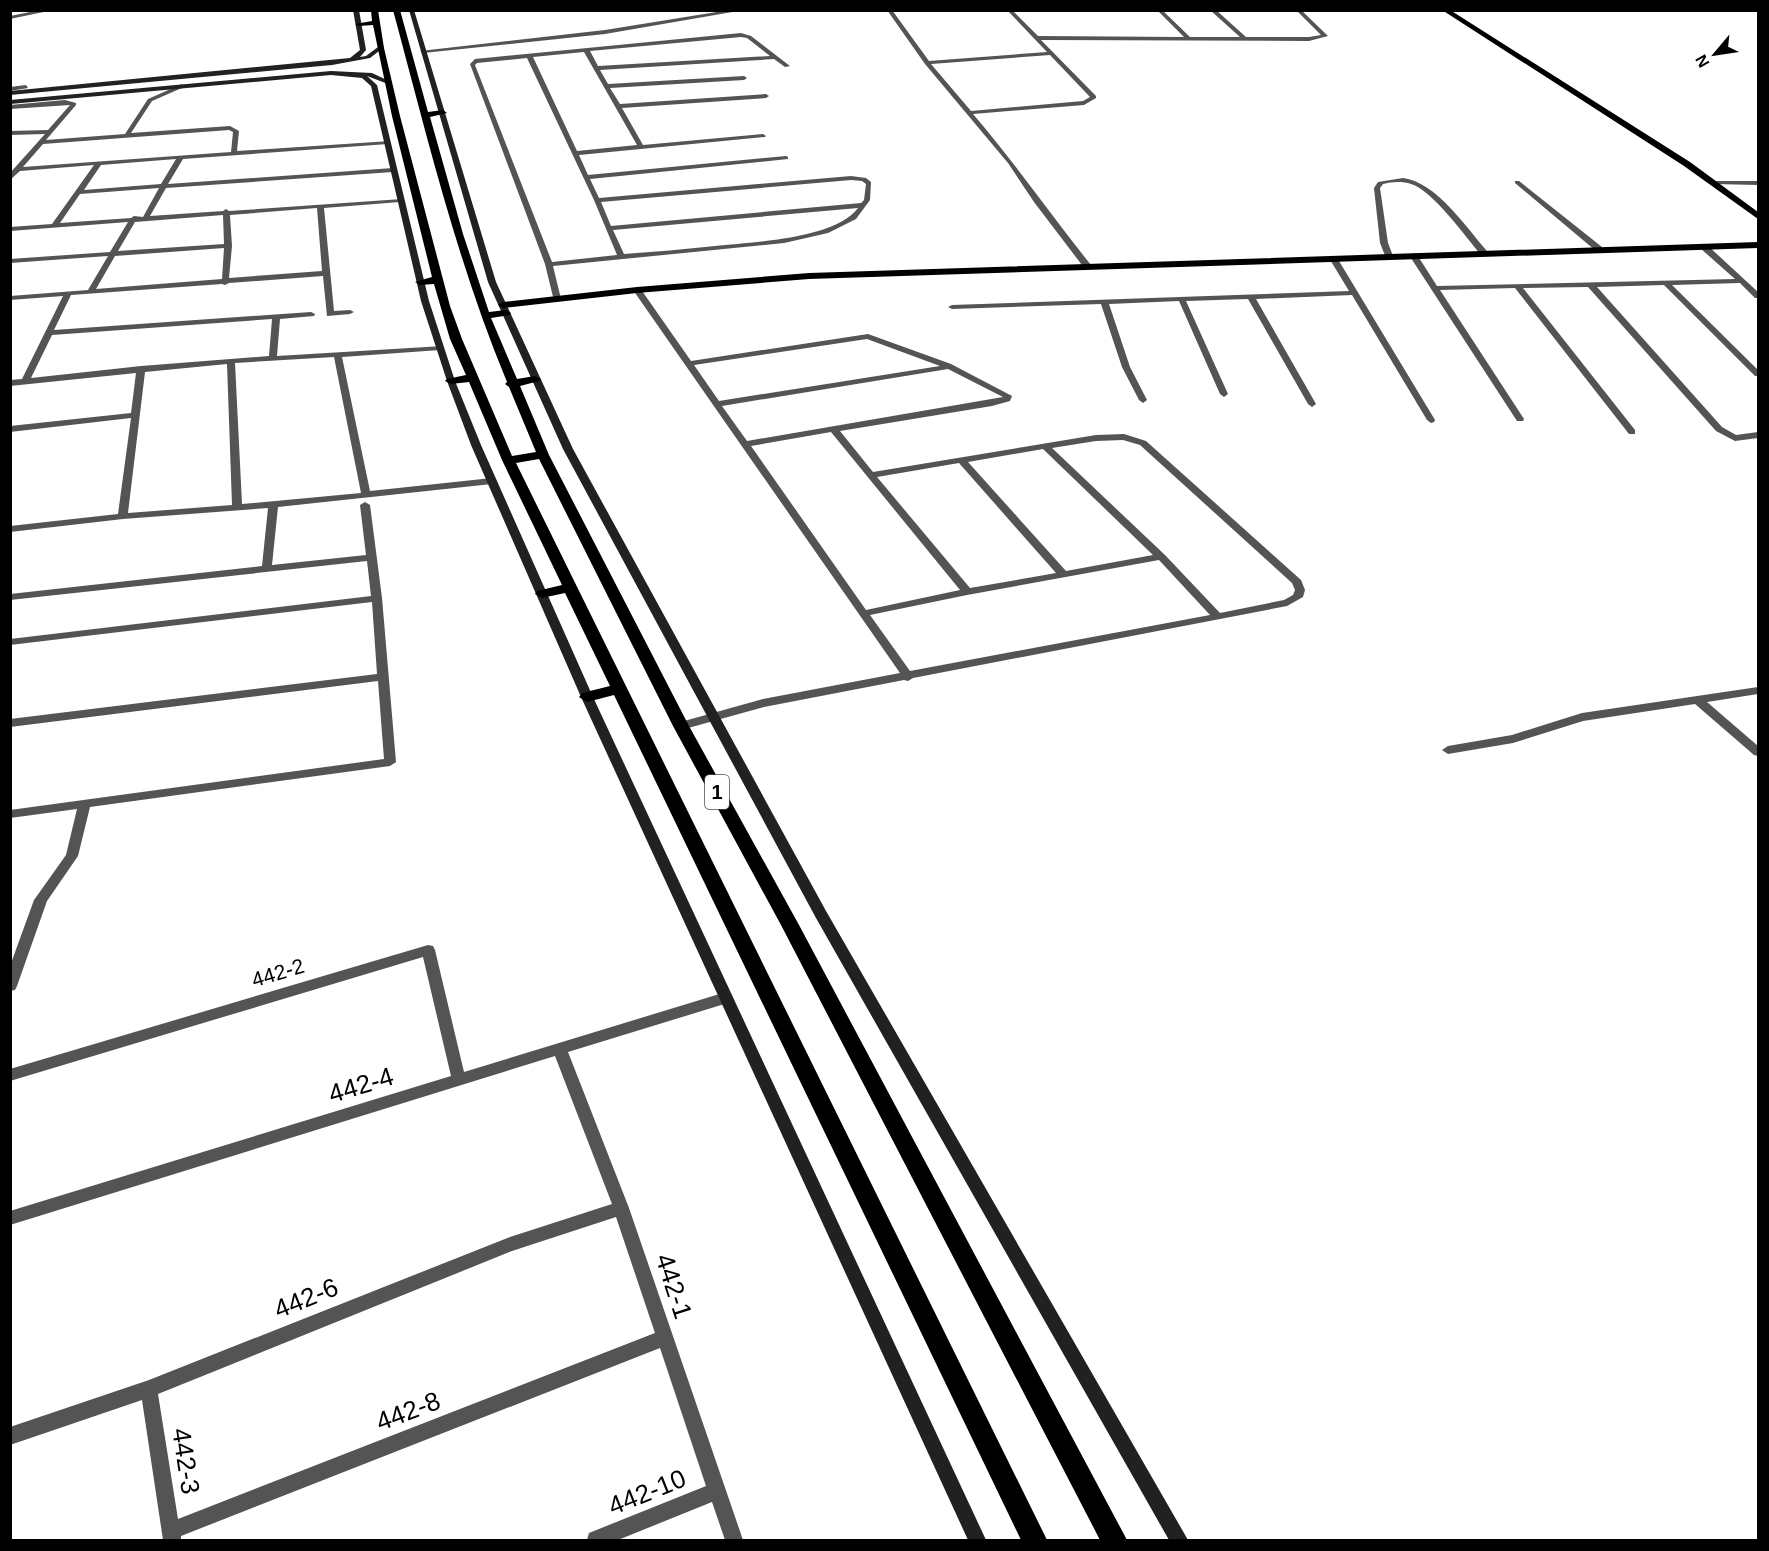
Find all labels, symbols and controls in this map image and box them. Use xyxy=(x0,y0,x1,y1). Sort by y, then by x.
north arrow xyxy=(1685,24,1745,84)
text: N xyxy=(1692,52,1713,70)
road number: 1 xyxy=(705,775,729,809)
street label: 442-2 xyxy=(249,954,307,991)
street label: 442-4 xyxy=(325,1061,397,1109)
street label: 442-1 xyxy=(649,1250,699,1322)
street label: 442-6 xyxy=(270,1272,342,1324)
street label: 442-8 xyxy=(372,1385,444,1437)
street label: 442-3 xyxy=(166,1426,206,1496)
street label: 442-10 xyxy=(604,1463,690,1521)

